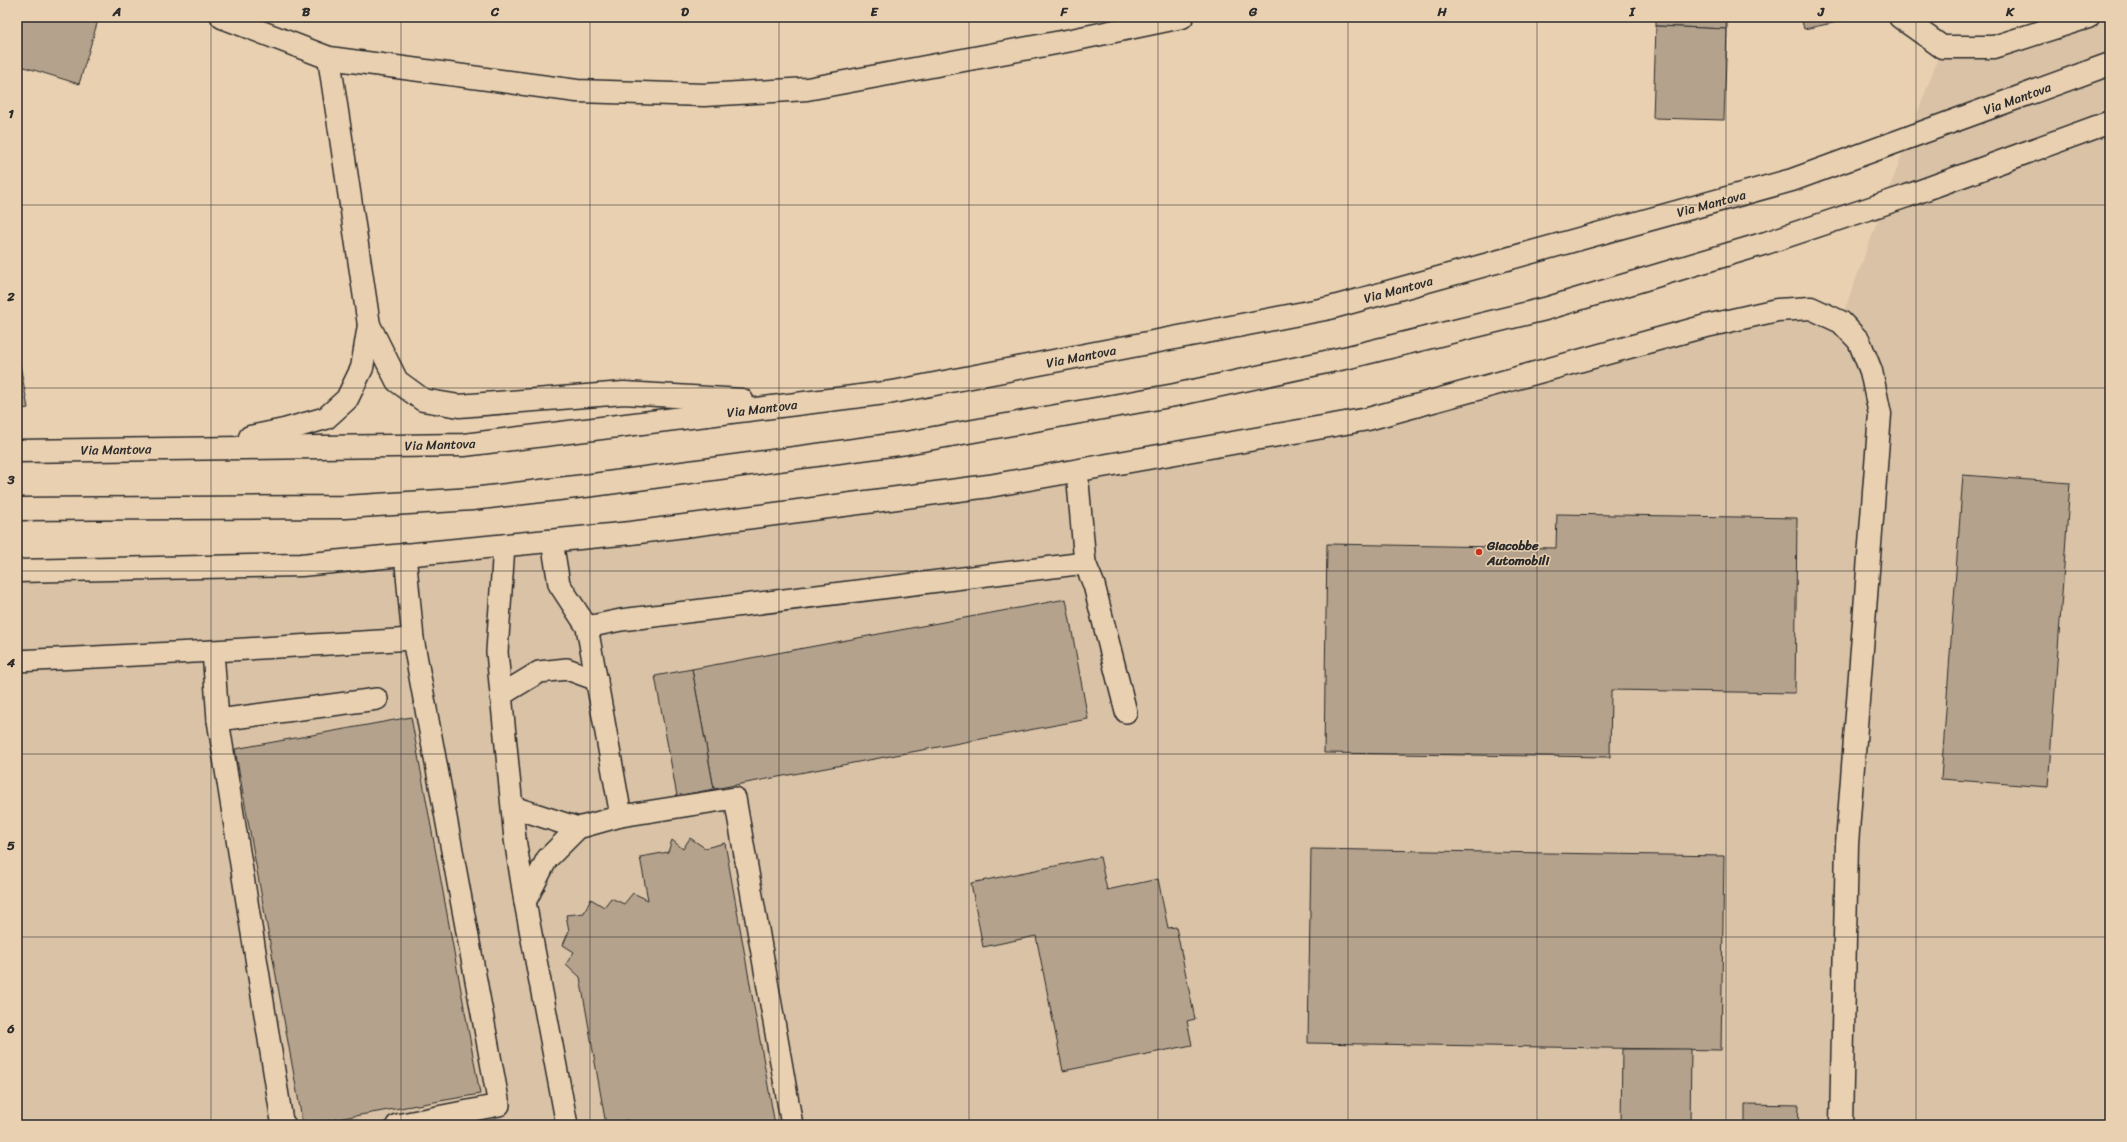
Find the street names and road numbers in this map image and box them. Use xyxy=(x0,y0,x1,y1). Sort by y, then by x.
street label: Via Mantova xyxy=(1980,75,2055,121)
street label: Via Mantova xyxy=(1674,183,1749,224)
street label: Via Mantova xyxy=(1361,269,1436,310)
street label: Via Mantova xyxy=(1044,338,1118,375)
street label: Via Mantova xyxy=(726,393,799,424)
street label: Via Mantova xyxy=(404,432,476,457)
street label: Via Mantova xyxy=(80,437,152,462)

